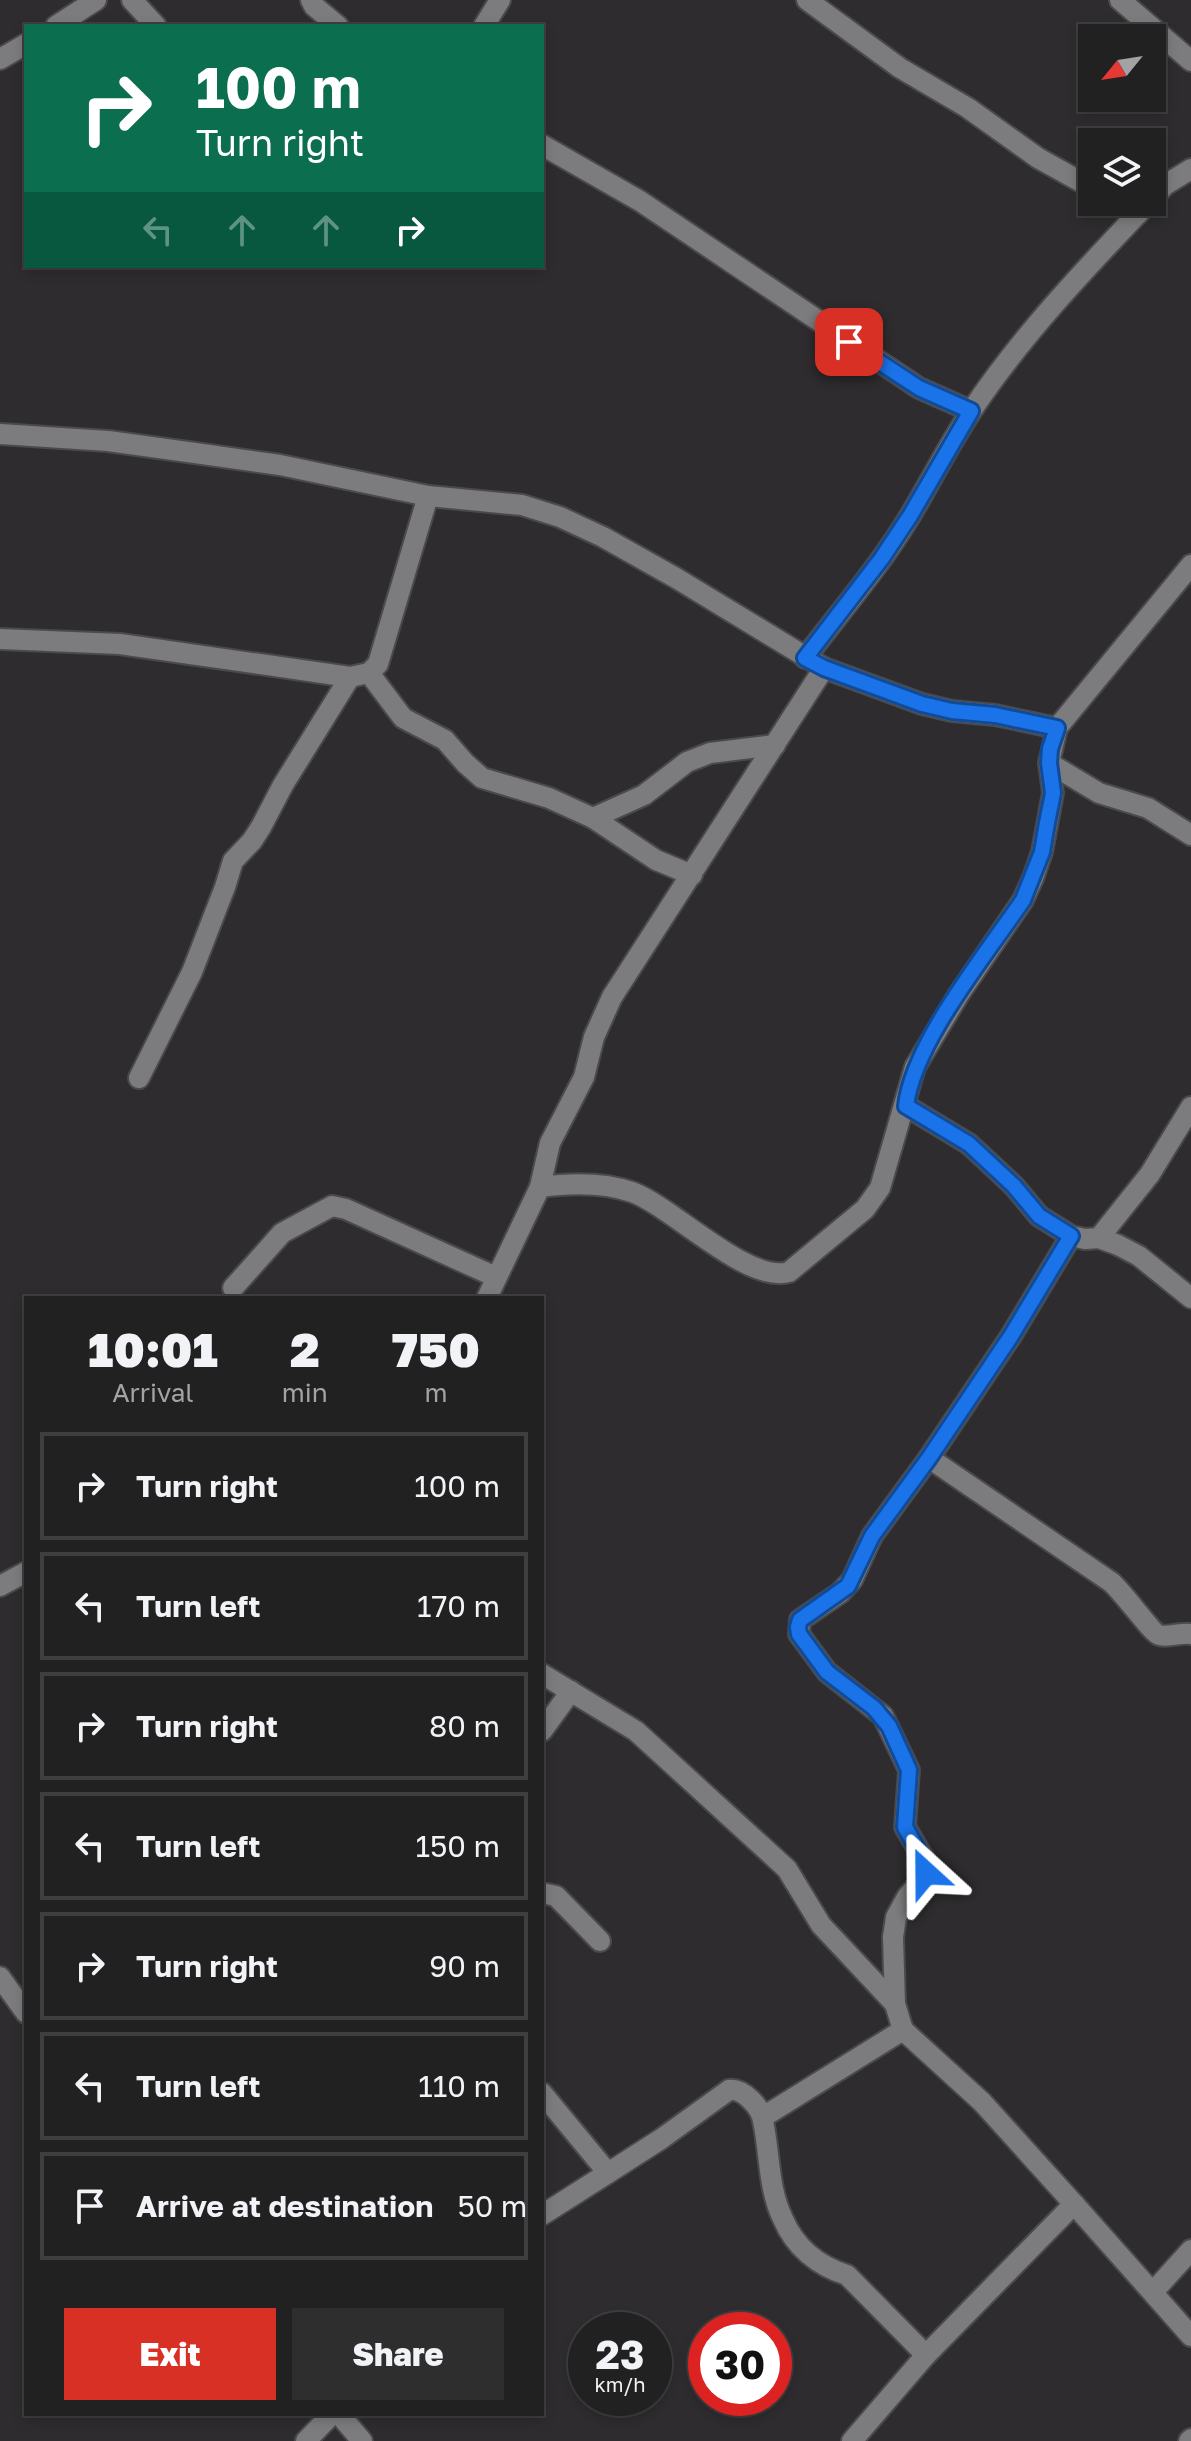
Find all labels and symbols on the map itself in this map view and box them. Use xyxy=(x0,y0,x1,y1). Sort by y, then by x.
north arrow xyxy=(1078,24,1166,112)
pin xyxy=(815,308,883,376)
position arrow xyxy=(884,1831,968,1915)
speed limit sign: 30 xyxy=(688,2312,792,2416)

